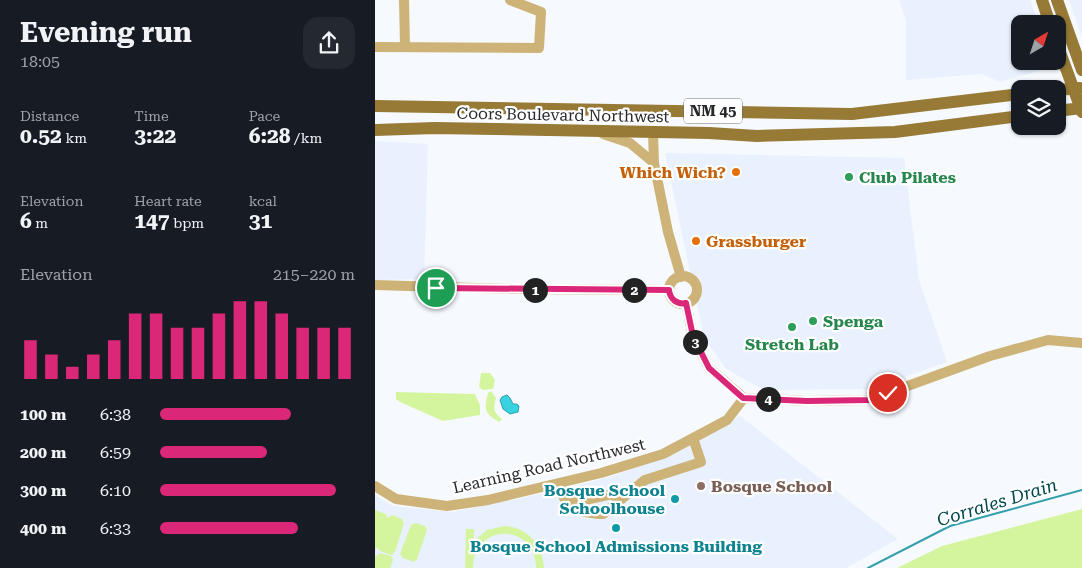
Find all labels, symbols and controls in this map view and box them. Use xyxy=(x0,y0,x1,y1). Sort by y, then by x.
north arrow xyxy=(1011,15,1066,70)
map controls xyxy=(1011,15,1066,135)
text: Evening run xyxy=(20,16,192,49)
button: share xyxy=(303,17,355,69)
text: 18:05 xyxy=(20,52,60,71)
button: layers xyxy=(1011,80,1066,135)
road number: NM 45 xyxy=(684,98,742,124)
street label: Coors Boulevard Northwest xyxy=(457,104,669,126)
text: Distance xyxy=(20,108,79,124)
text: Time xyxy=(134,108,169,124)
text: Pace xyxy=(249,108,280,124)
text: 0.52 xyxy=(20,124,62,148)
text: 3:22 xyxy=(134,124,176,148)
text: 6:28 xyxy=(249,124,291,148)
text: km xyxy=(62,130,87,146)
text: /km xyxy=(291,130,322,146)
place label: Which Wich? xyxy=(620,163,726,182)
marker: Which Wich? xyxy=(730,166,742,178)
place label: Club Pilates xyxy=(859,168,956,187)
marker: Club Pilates xyxy=(843,171,855,183)
text: Elevation xyxy=(20,193,83,209)
text: Heart rate xyxy=(134,193,202,209)
text: kcal xyxy=(249,193,277,209)
text: 6 xyxy=(20,209,32,233)
text: 147 xyxy=(134,209,170,233)
text: 31 xyxy=(249,209,272,233)
text: m xyxy=(32,215,48,231)
text: bpm xyxy=(170,215,204,231)
place label: Grassburger xyxy=(706,232,806,251)
marker: Grassburger xyxy=(690,235,702,247)
text: Elevation xyxy=(20,265,93,284)
text: 215–220 m xyxy=(273,265,355,284)
pin xyxy=(415,267,457,309)
icon: arrive xyxy=(422,274,450,302)
pin: 1 xyxy=(523,278,547,302)
pin: 2 xyxy=(621,278,647,302)
text: 1 xyxy=(532,282,539,298)
text: 2 xyxy=(631,282,638,298)
place label: Spenga xyxy=(823,312,884,331)
marker: Spenga xyxy=(807,315,819,327)
marker: Stretch Lab xyxy=(786,321,798,333)
pin: 3 xyxy=(683,330,707,354)
text: 3 xyxy=(692,334,699,350)
place label: Stretch Lab xyxy=(745,335,839,354)
pin xyxy=(867,372,909,414)
icon: check xyxy=(874,379,902,407)
pin: 4 xyxy=(755,386,781,412)
text: 4 xyxy=(765,391,772,407)
text: 100 m xyxy=(20,405,66,424)
text: 6:38 xyxy=(100,405,131,424)
street label: Learning Road Northwest xyxy=(451,435,647,497)
text: 200 m xyxy=(20,443,66,462)
text: 6:59 xyxy=(100,443,131,462)
water label: Corrales Drain xyxy=(934,474,1060,530)
place label: Bosque School xyxy=(711,477,833,496)
marker: Bosque School xyxy=(695,480,707,492)
text: 300 m xyxy=(20,481,66,500)
text: 6:10 xyxy=(100,481,131,500)
place label: Bosque School Schoolhouse xyxy=(544,481,666,518)
marker: Bosque School Schoolhouse xyxy=(669,493,681,505)
text: 400 m xyxy=(20,519,66,538)
text: 6:33 xyxy=(100,519,131,538)
marker: Bosque School Admissions Building xyxy=(610,522,622,534)
place label: Bosque School Admissions Building xyxy=(470,537,762,556)

